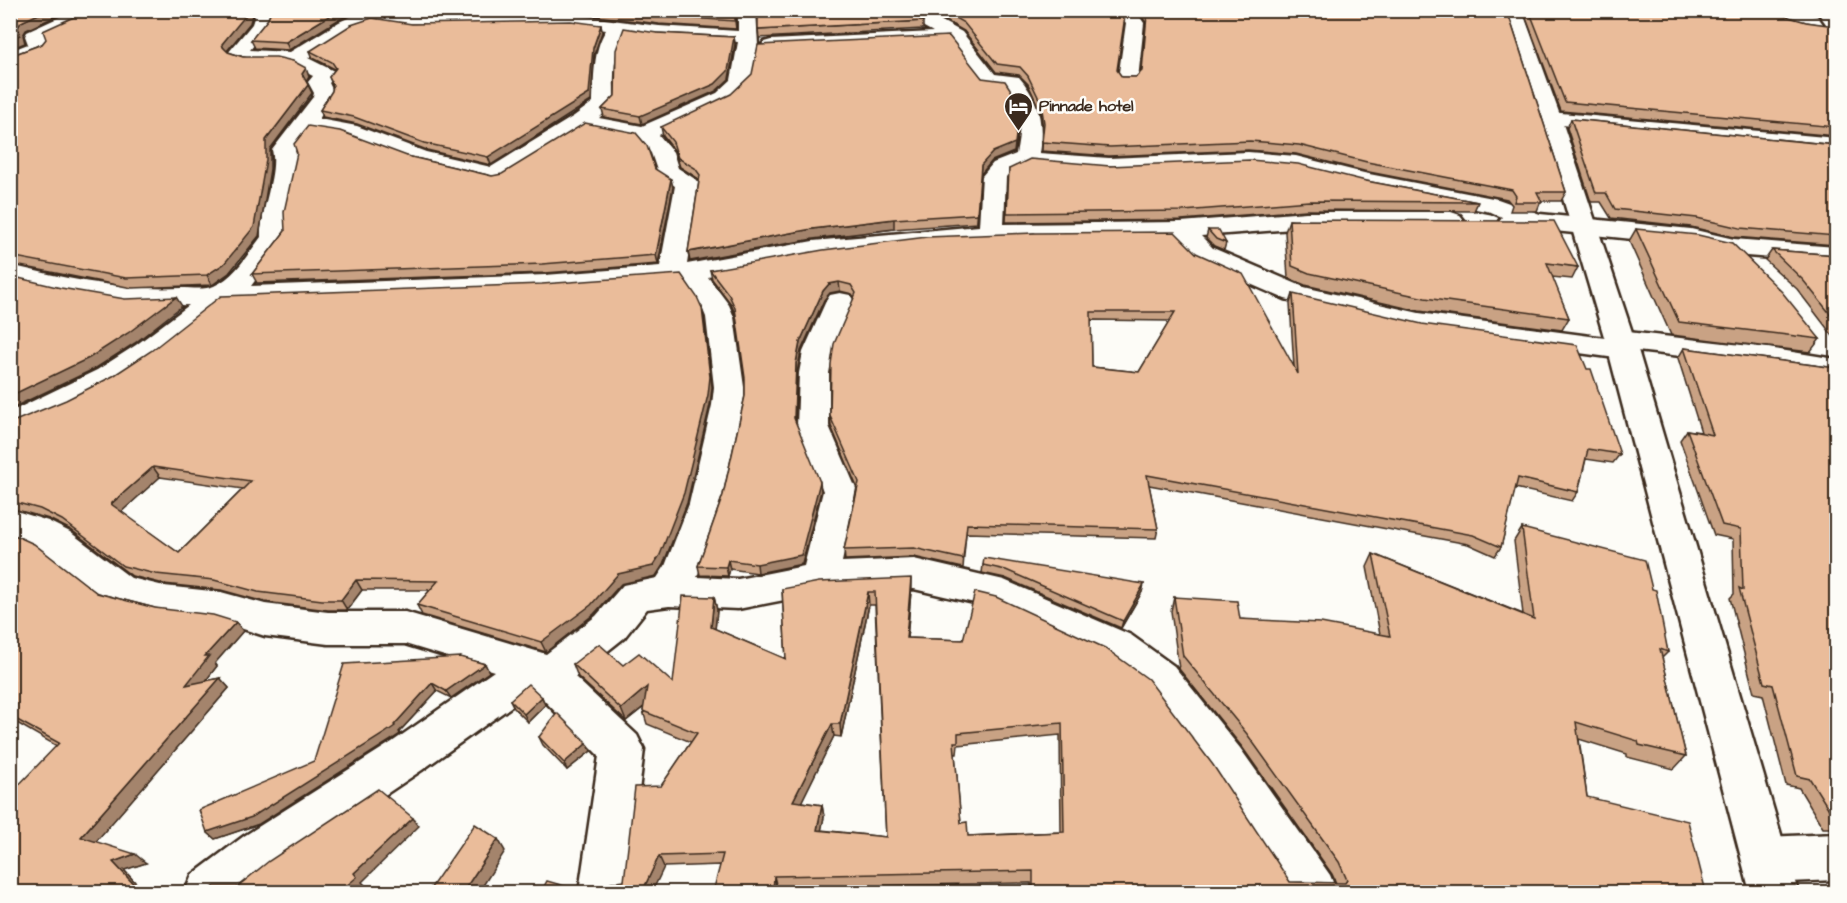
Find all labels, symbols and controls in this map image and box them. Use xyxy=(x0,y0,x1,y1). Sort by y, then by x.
hotel icon: Pinnade hotel xyxy=(1002,90,1034,132)
place label: Pinnade hotel xyxy=(1039,95,1134,117)

